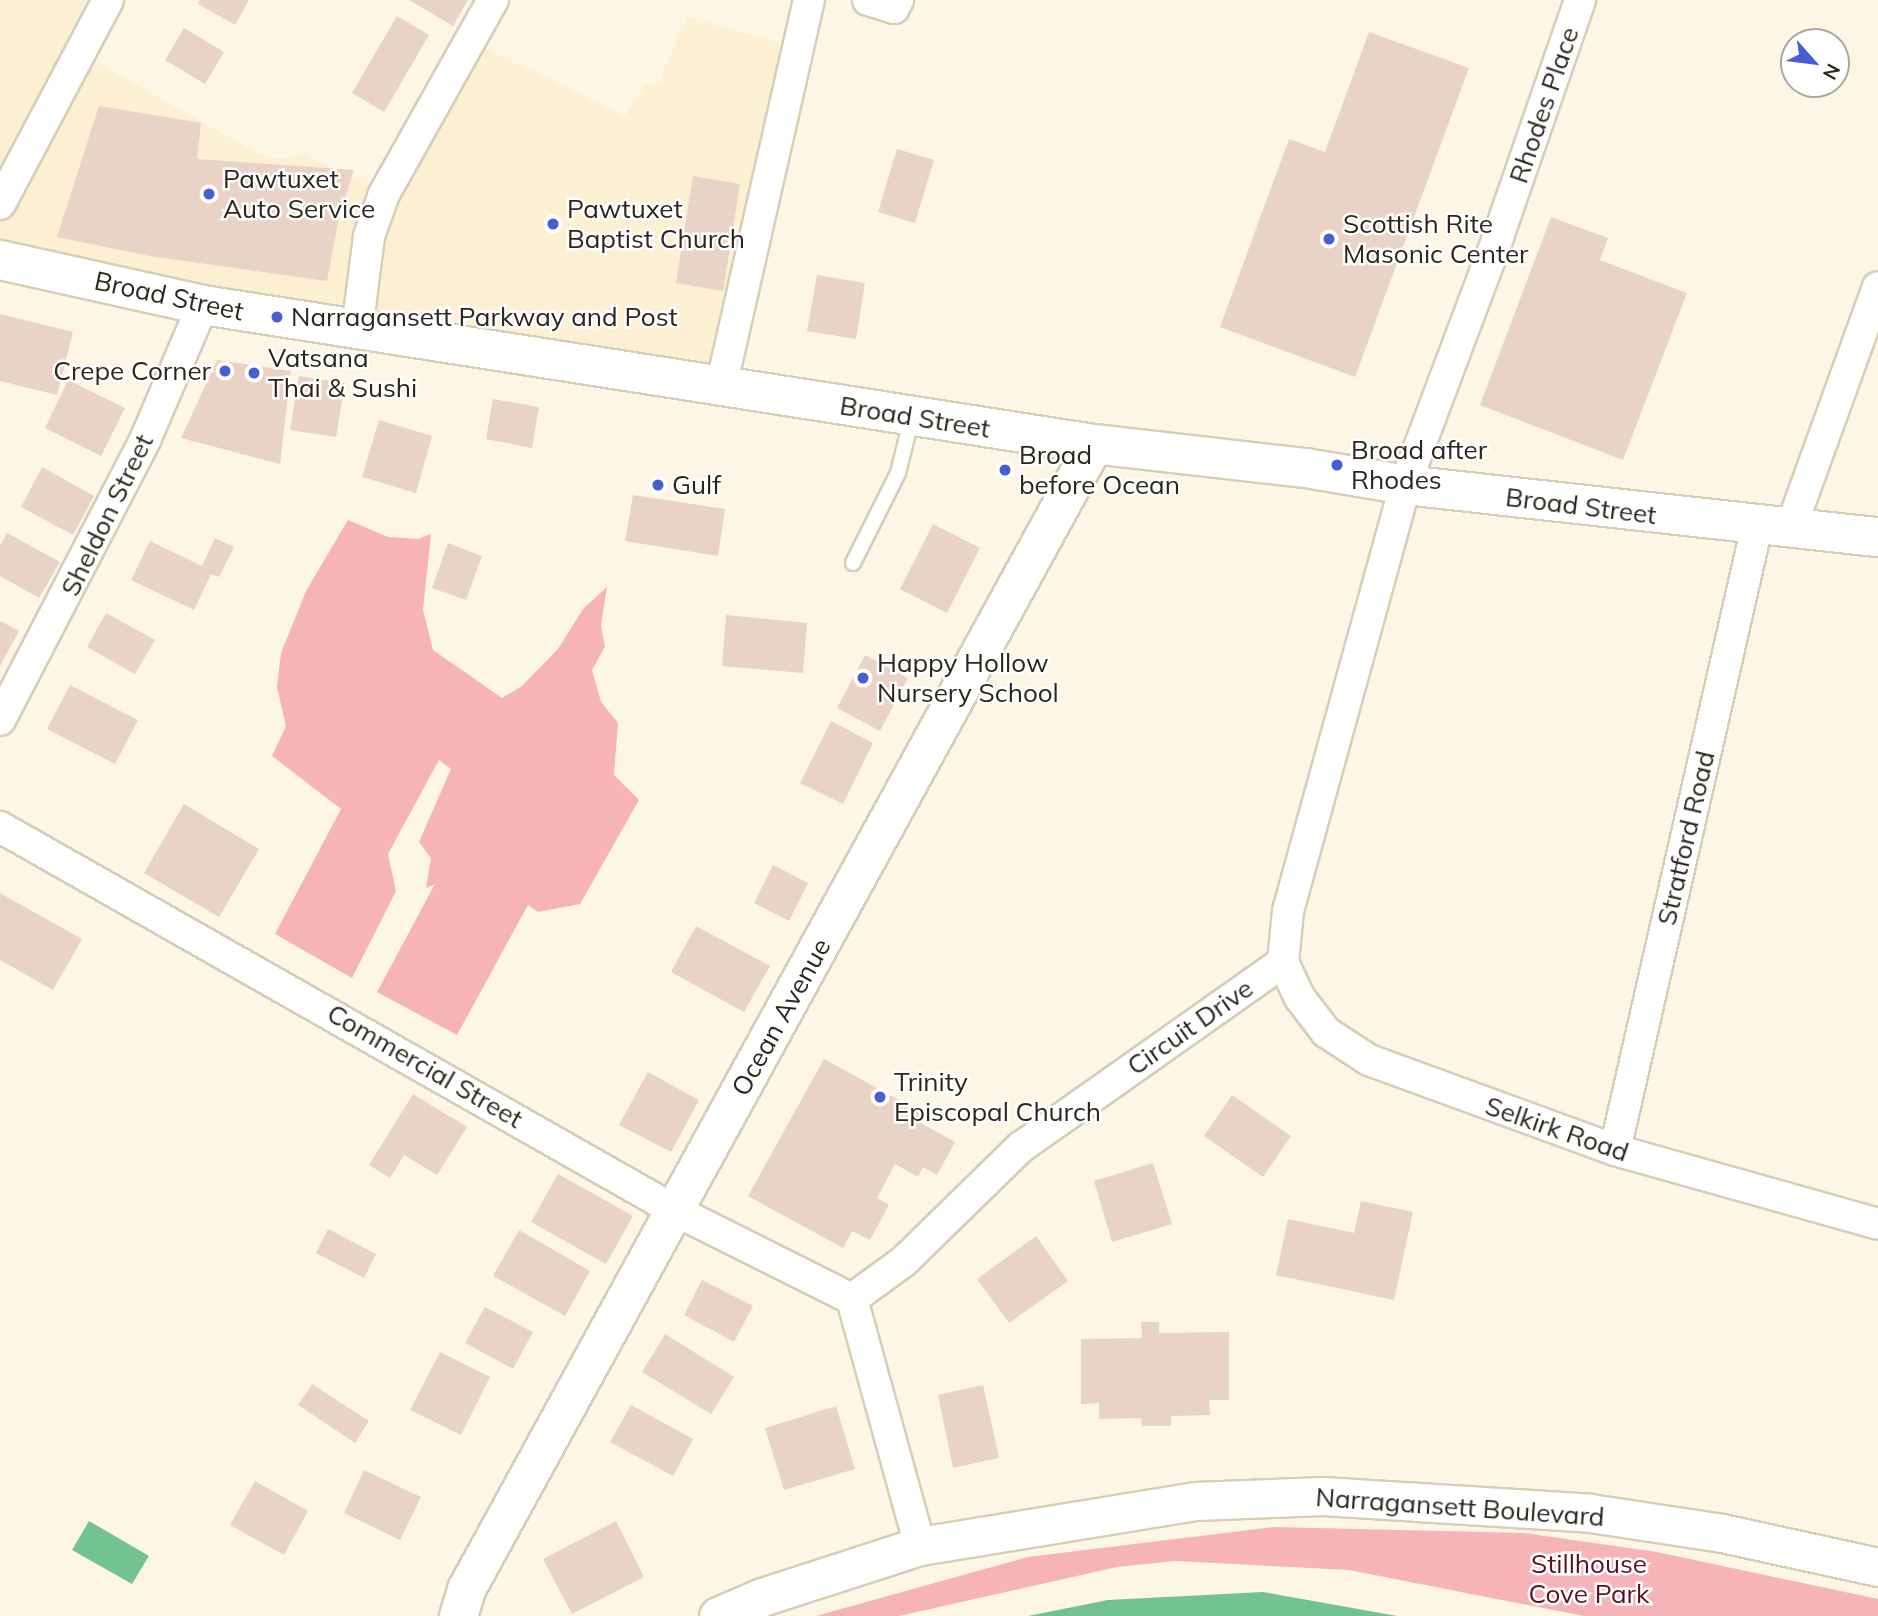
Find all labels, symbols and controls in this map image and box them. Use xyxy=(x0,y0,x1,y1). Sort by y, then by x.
street label: Rhodes Place xyxy=(1503,23,1585,187)
north arrow xyxy=(1780,28,1850,98)
text: N xyxy=(1818,60,1846,84)
place label: Pawtuxet Auto Service xyxy=(223,163,375,224)
marker: Pawtuxet Auto Service xyxy=(201,186,217,202)
place label: Pawtuxet Baptist Church xyxy=(567,193,745,255)
place label: Scottish Rite Masonic Center xyxy=(1343,208,1529,270)
marker: Pawtuxet Baptist Church xyxy=(545,216,561,232)
marker: Scottish Rite Masonic Center xyxy=(1321,231,1337,247)
street label: Broad Street xyxy=(92,265,246,327)
place label: Narragansett Parkway and Post xyxy=(291,301,678,333)
marker: Narragansett Parkway and Post xyxy=(269,309,285,325)
place label: Vatsana Thai & Sushi xyxy=(268,342,417,404)
place label: Crepe Corner xyxy=(53,355,211,387)
marker: Crepe Corner xyxy=(217,363,233,379)
marker: Vatsana Thai & Sushi xyxy=(246,365,262,381)
street label: Broad Street xyxy=(838,390,992,444)
street label: Sheldon Street xyxy=(54,429,160,601)
place label: Broad after Rhodes xyxy=(1351,434,1487,496)
place label: Broad before Ocean xyxy=(1019,439,1180,500)
marker: Broad after Rhodes xyxy=(1329,457,1345,473)
marker: Broad before Ocean xyxy=(997,462,1013,478)
place label: Gulf xyxy=(672,469,721,501)
marker: Gulf xyxy=(650,477,666,493)
street label: Broad Street xyxy=(1504,481,1658,531)
place label: Happy Hollow Nursery School xyxy=(877,647,1059,708)
marker: Happy Hollow Nursery School xyxy=(855,670,871,686)
street label: Stratford Road xyxy=(1651,748,1721,928)
street label: Ocean Avenue xyxy=(725,933,837,1101)
street label: Circuit Drive xyxy=(1121,972,1259,1082)
street label: Commercial Street xyxy=(322,997,528,1135)
place label: Trinity Episcopal Church xyxy=(894,1066,1101,1128)
marker: Trinity Episcopal Church xyxy=(872,1089,888,1105)
street label: Selkirk Road xyxy=(1481,1090,1633,1168)
street label: Narragansett Boulevard xyxy=(1315,1481,1605,1533)
park label: Stillhouse Cove Park xyxy=(1529,1548,1649,1610)

